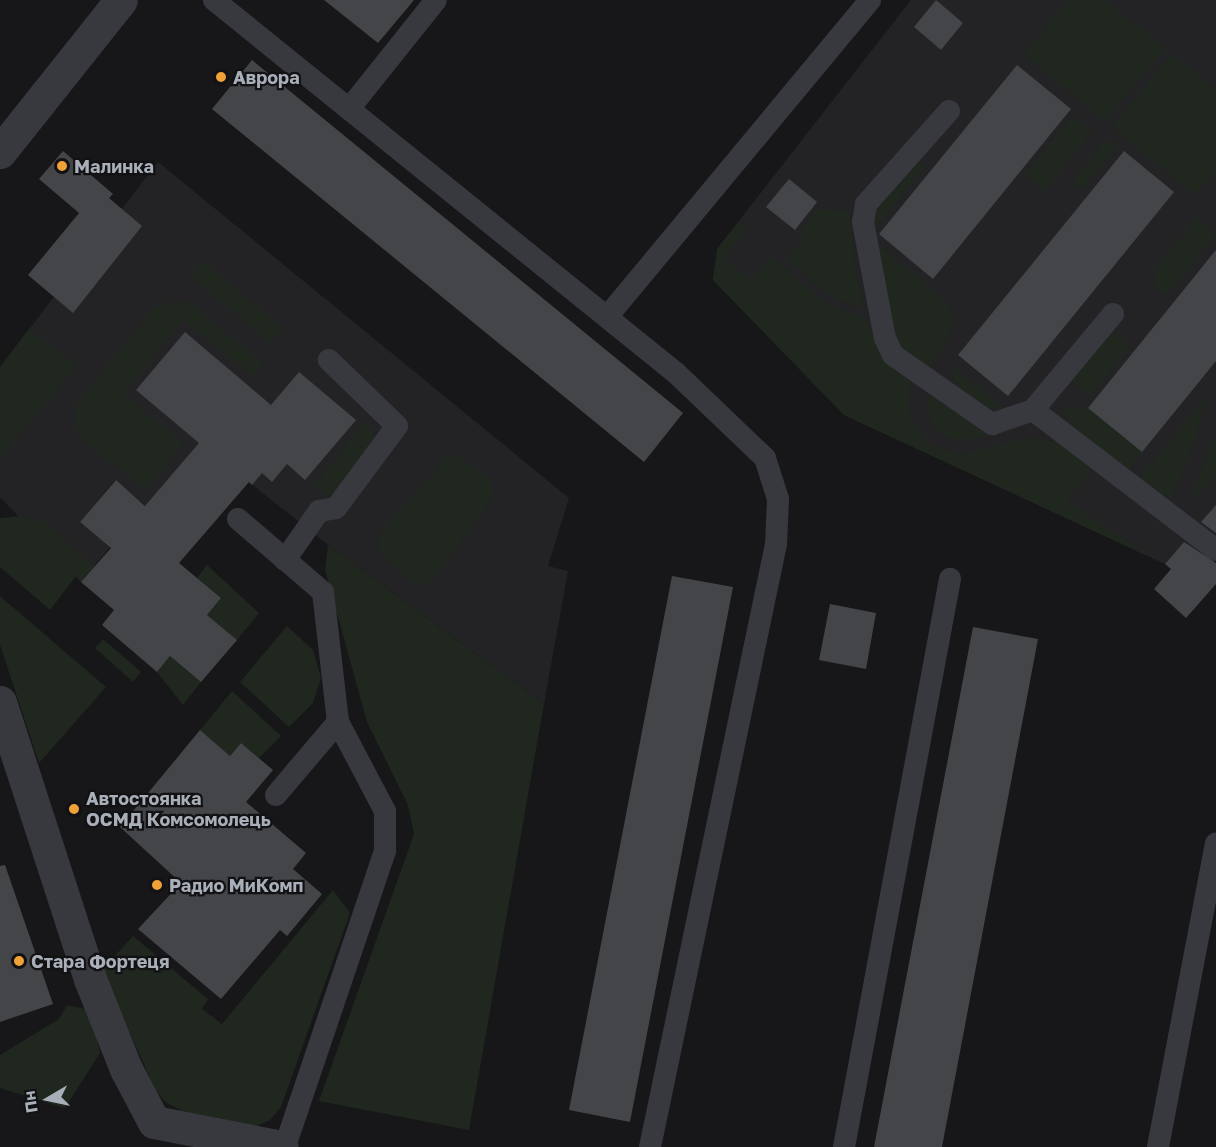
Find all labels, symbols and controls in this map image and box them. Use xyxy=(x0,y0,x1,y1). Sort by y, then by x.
place label: Аврора xyxy=(233,66,300,88)
marker: Аврора xyxy=(214,70,228,84)
place label: Малинка xyxy=(74,155,154,177)
marker: Малинка xyxy=(55,159,69,173)
place label: Автостоянка ОСМД Комсомолець xyxy=(86,788,271,830)
marker: Автостоянка ОСМД Комсомолець xyxy=(67,802,81,816)
place label: Радио МиКомп xyxy=(169,874,303,896)
marker: Радио МиКомп xyxy=(150,878,164,892)
place label: Стара Фортеця xyxy=(31,950,169,972)
marker: Стара Фортеця xyxy=(12,954,26,968)
north arrow xyxy=(18,1069,78,1129)
text: Пн xyxy=(19,1090,42,1114)

